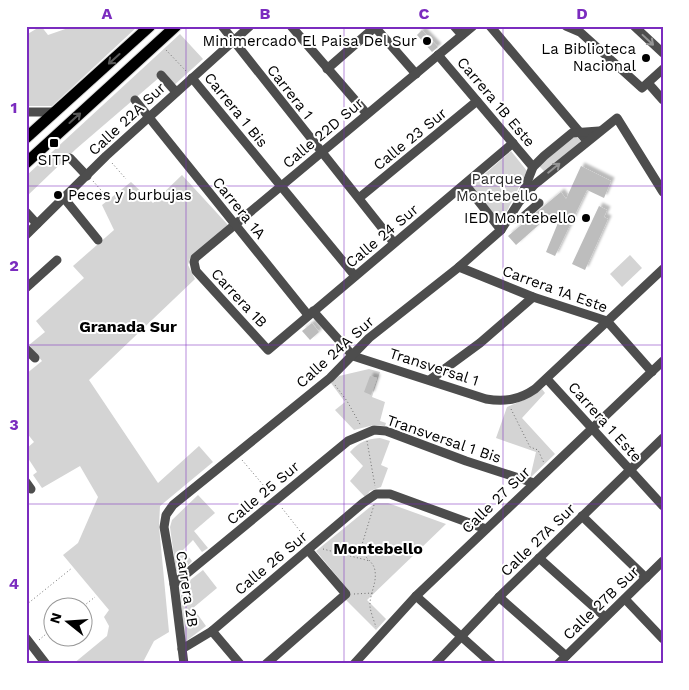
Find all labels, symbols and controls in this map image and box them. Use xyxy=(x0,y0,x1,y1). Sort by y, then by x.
text: A xyxy=(102,4,113,23)
text: B xyxy=(260,4,271,23)
text: C xyxy=(419,4,430,23)
text: D xyxy=(576,4,588,23)
place label: Minimercado El Paisa Del Sur xyxy=(203,32,417,50)
one-way arrow xyxy=(642,34,655,46)
marker: Minimercado El Paisa Del Sur xyxy=(421,35,433,47)
place label: La Biblioteca Nacional xyxy=(541,40,637,75)
marker: La Biblioteca Nacional xyxy=(640,52,652,64)
one-way arrow xyxy=(108,53,121,65)
street label: Carrera 1B Este xyxy=(453,54,539,150)
street label: Carrera 1 xyxy=(263,61,317,123)
street label: Carrera 1 Bis xyxy=(200,69,272,151)
street label: Calle 22A Sur xyxy=(85,79,169,159)
street label: Calle 22D Sur xyxy=(279,94,367,172)
text: 1 xyxy=(11,98,17,117)
street label: Calle 23 Sur xyxy=(370,104,450,174)
one-way arrow xyxy=(68,112,81,124)
marker: SITP xyxy=(48,137,60,149)
place label: SITP xyxy=(38,151,70,169)
one-way arrow xyxy=(547,162,560,173)
park label: Parque Montebello xyxy=(456,170,538,205)
street label: Carrera 1A xyxy=(209,174,269,243)
place label: Peces y burbujas xyxy=(68,186,192,204)
marker: Peces y burbujas xyxy=(52,189,64,201)
street label: Calle 24 Sur xyxy=(342,200,422,272)
place label: IED Montebello xyxy=(464,209,576,227)
marker: IED Montebello xyxy=(580,212,592,224)
text: 2 xyxy=(9,256,19,275)
street label: Carrera 1A Este xyxy=(500,262,610,316)
street label: Carrera 1B xyxy=(207,265,271,331)
street label: Calle 24A Sur xyxy=(292,312,378,392)
district label: Granada Sur xyxy=(79,317,177,336)
street label: Transversal 1 xyxy=(387,344,481,390)
street label: Carrera 1 Este xyxy=(564,378,646,466)
street label: Transversal 1 Bis xyxy=(385,411,504,467)
text: 3 xyxy=(9,415,19,434)
street label: Calle 25 Sur xyxy=(223,457,303,529)
street label: Calle 27 Sur xyxy=(458,463,534,537)
street label: Calle 27A Sur xyxy=(497,500,579,580)
street label: Calle 26 Sur xyxy=(231,527,311,599)
district label: Montebello xyxy=(333,539,423,558)
street label: Carrera 2B xyxy=(172,549,202,629)
street label: Calle 27B Sur xyxy=(559,562,643,644)
text: 4 xyxy=(9,574,19,593)
north arrow xyxy=(42,598,92,648)
text: N xyxy=(46,611,65,625)

